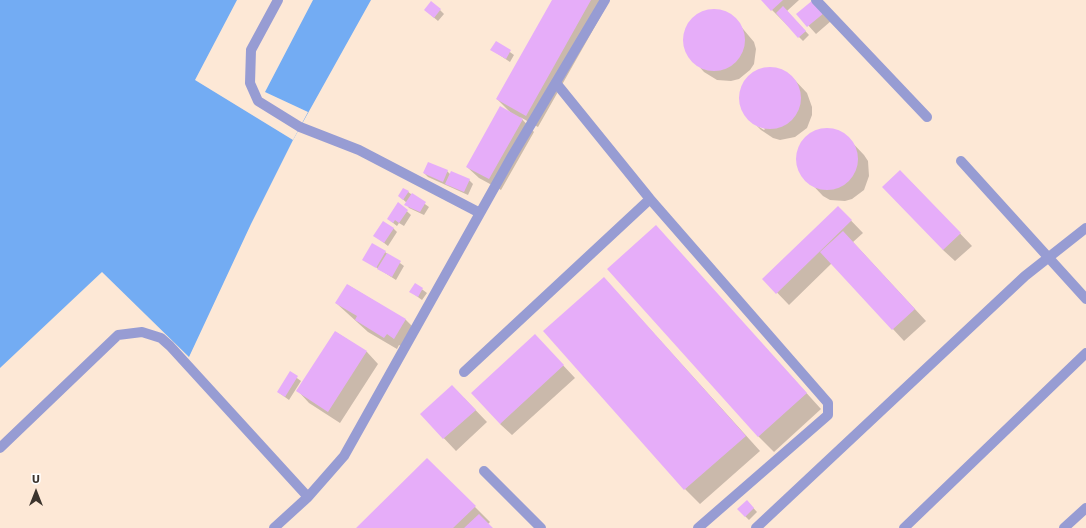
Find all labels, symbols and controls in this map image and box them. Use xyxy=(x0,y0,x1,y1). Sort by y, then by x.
north arrow xyxy=(16,472,56,512)
text: U xyxy=(32,473,40,486)

